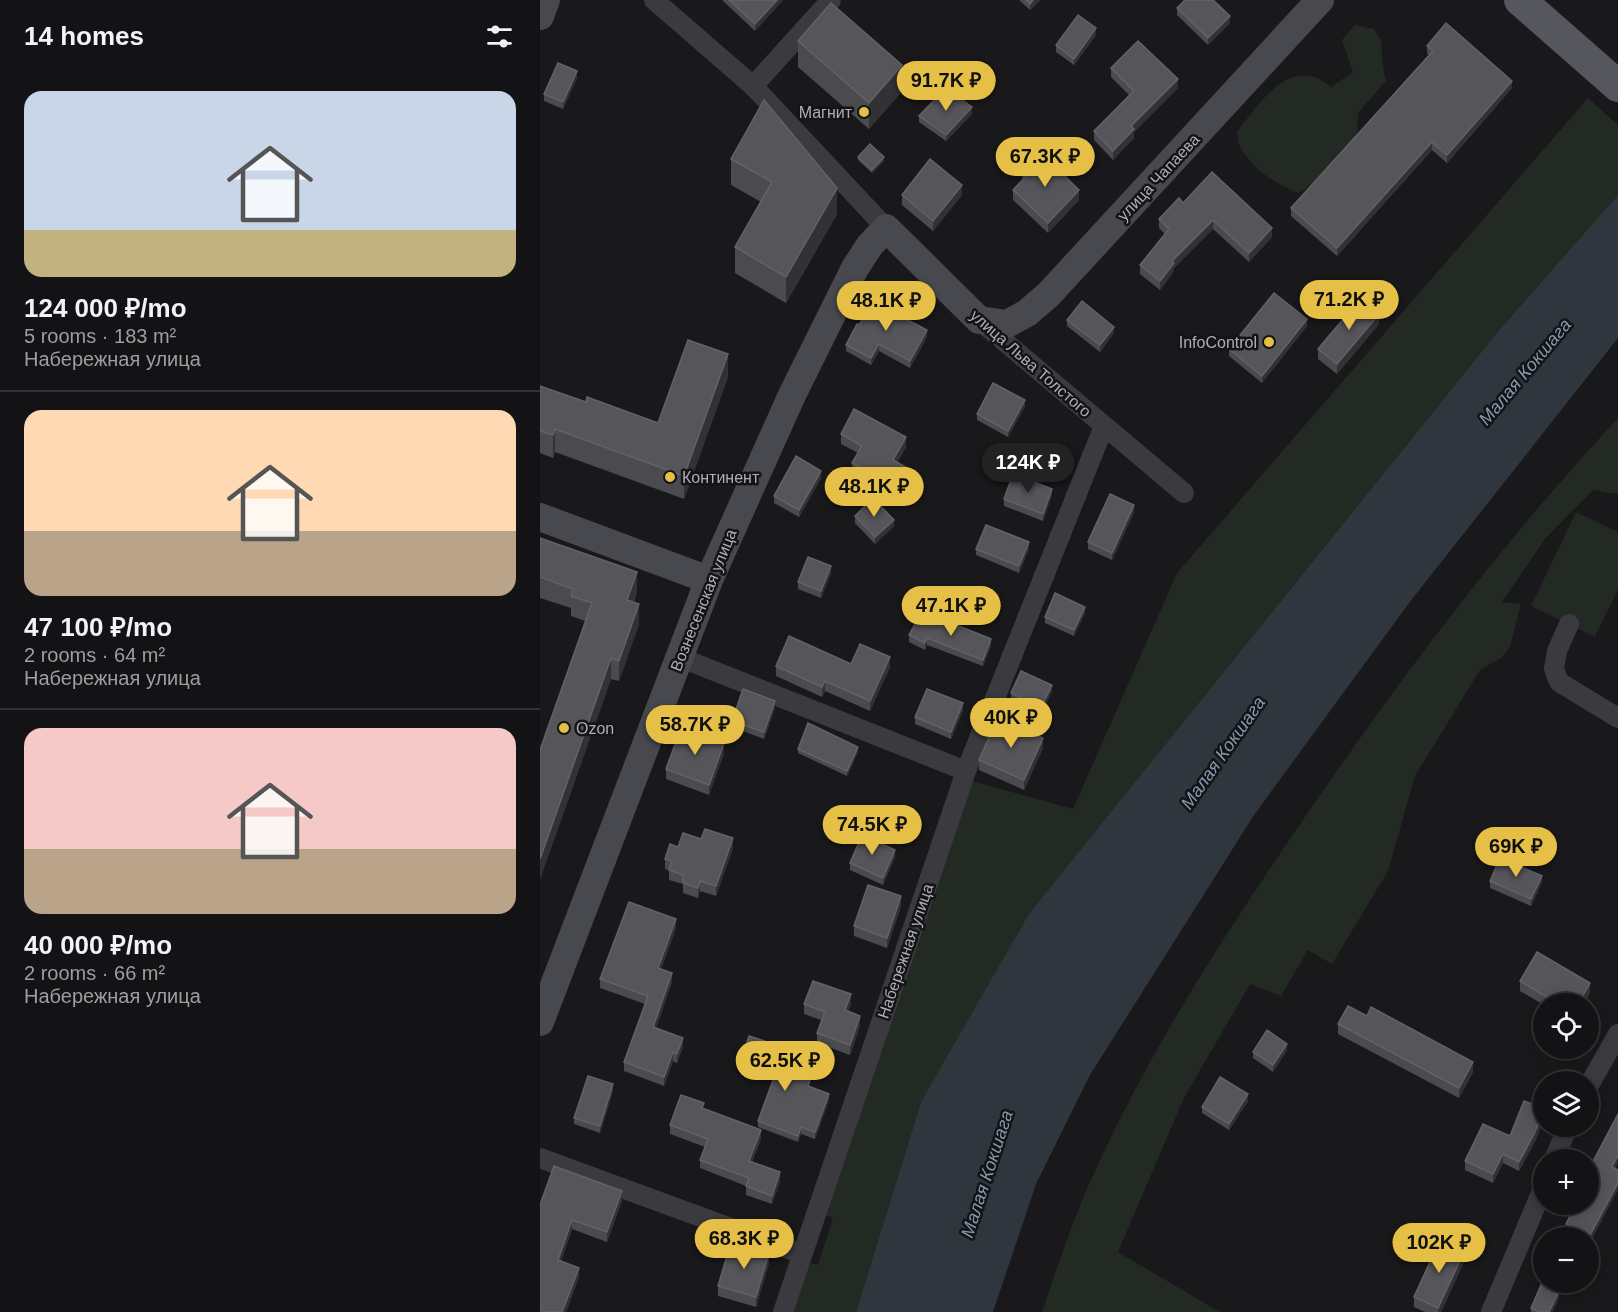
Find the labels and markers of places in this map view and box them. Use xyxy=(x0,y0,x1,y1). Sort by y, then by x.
pin: 91.7K ₽ xyxy=(891,61,1001,112)
place label: Магнит xyxy=(799,104,853,121)
marker: Магнит xyxy=(857,105,871,119)
pin: 67.3K ₽ xyxy=(990,137,1100,188)
pin: 71.2K ₽ xyxy=(1294,280,1404,331)
pin: 48.1K ₽ xyxy=(831,281,941,332)
place label: InfoControl xyxy=(1179,334,1257,351)
marker: InfoControl xyxy=(1262,335,1276,349)
pin: 124K ₽ xyxy=(979,443,1077,494)
pin: 48.1K ₽ xyxy=(819,467,929,518)
place label: Континент xyxy=(682,469,760,486)
marker: Континент xyxy=(663,470,677,484)
pin: 47.1K ₽ xyxy=(896,586,1006,637)
pin: 40K ₽ xyxy=(969,698,1053,749)
pin: 58.7K ₽ xyxy=(640,705,750,756)
place label: Ozon xyxy=(576,720,614,737)
marker: Ozon xyxy=(557,721,571,735)
pin: 74.5K ₽ xyxy=(817,805,927,856)
pin: 69K ₽ xyxy=(1474,827,1558,878)
pin: 62.5K ₽ xyxy=(730,1041,840,1092)
pin: 68.3K ₽ xyxy=(689,1219,799,1270)
pin: 102K ₽ xyxy=(1390,1223,1488,1274)

